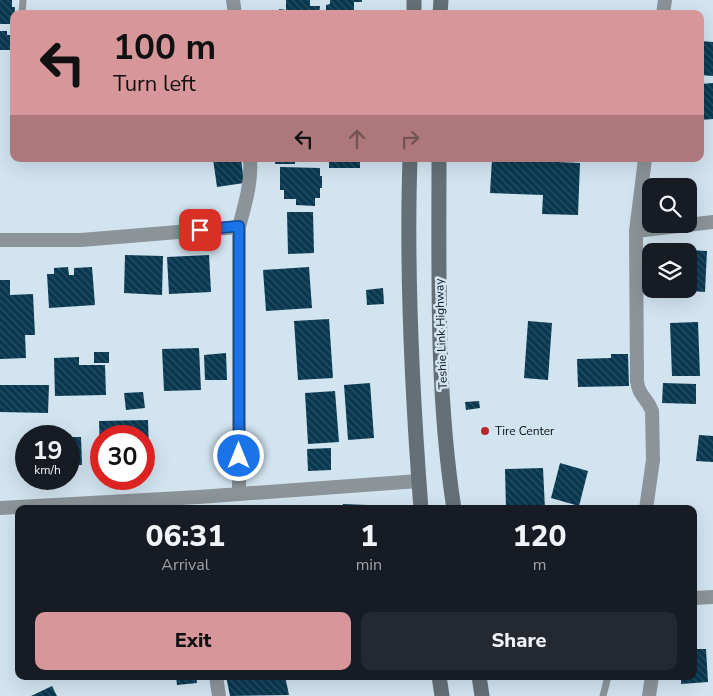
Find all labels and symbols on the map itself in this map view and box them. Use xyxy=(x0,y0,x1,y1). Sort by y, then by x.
pin xyxy=(179,209,221,251)
street label: Teshie Link Highway xyxy=(431,277,451,390)
place label: Tire Center xyxy=(495,423,555,439)
speed limit sign: 30 xyxy=(90,425,155,490)
marker: Tire Center xyxy=(479,425,491,437)
position arrow xyxy=(212,429,264,481)

